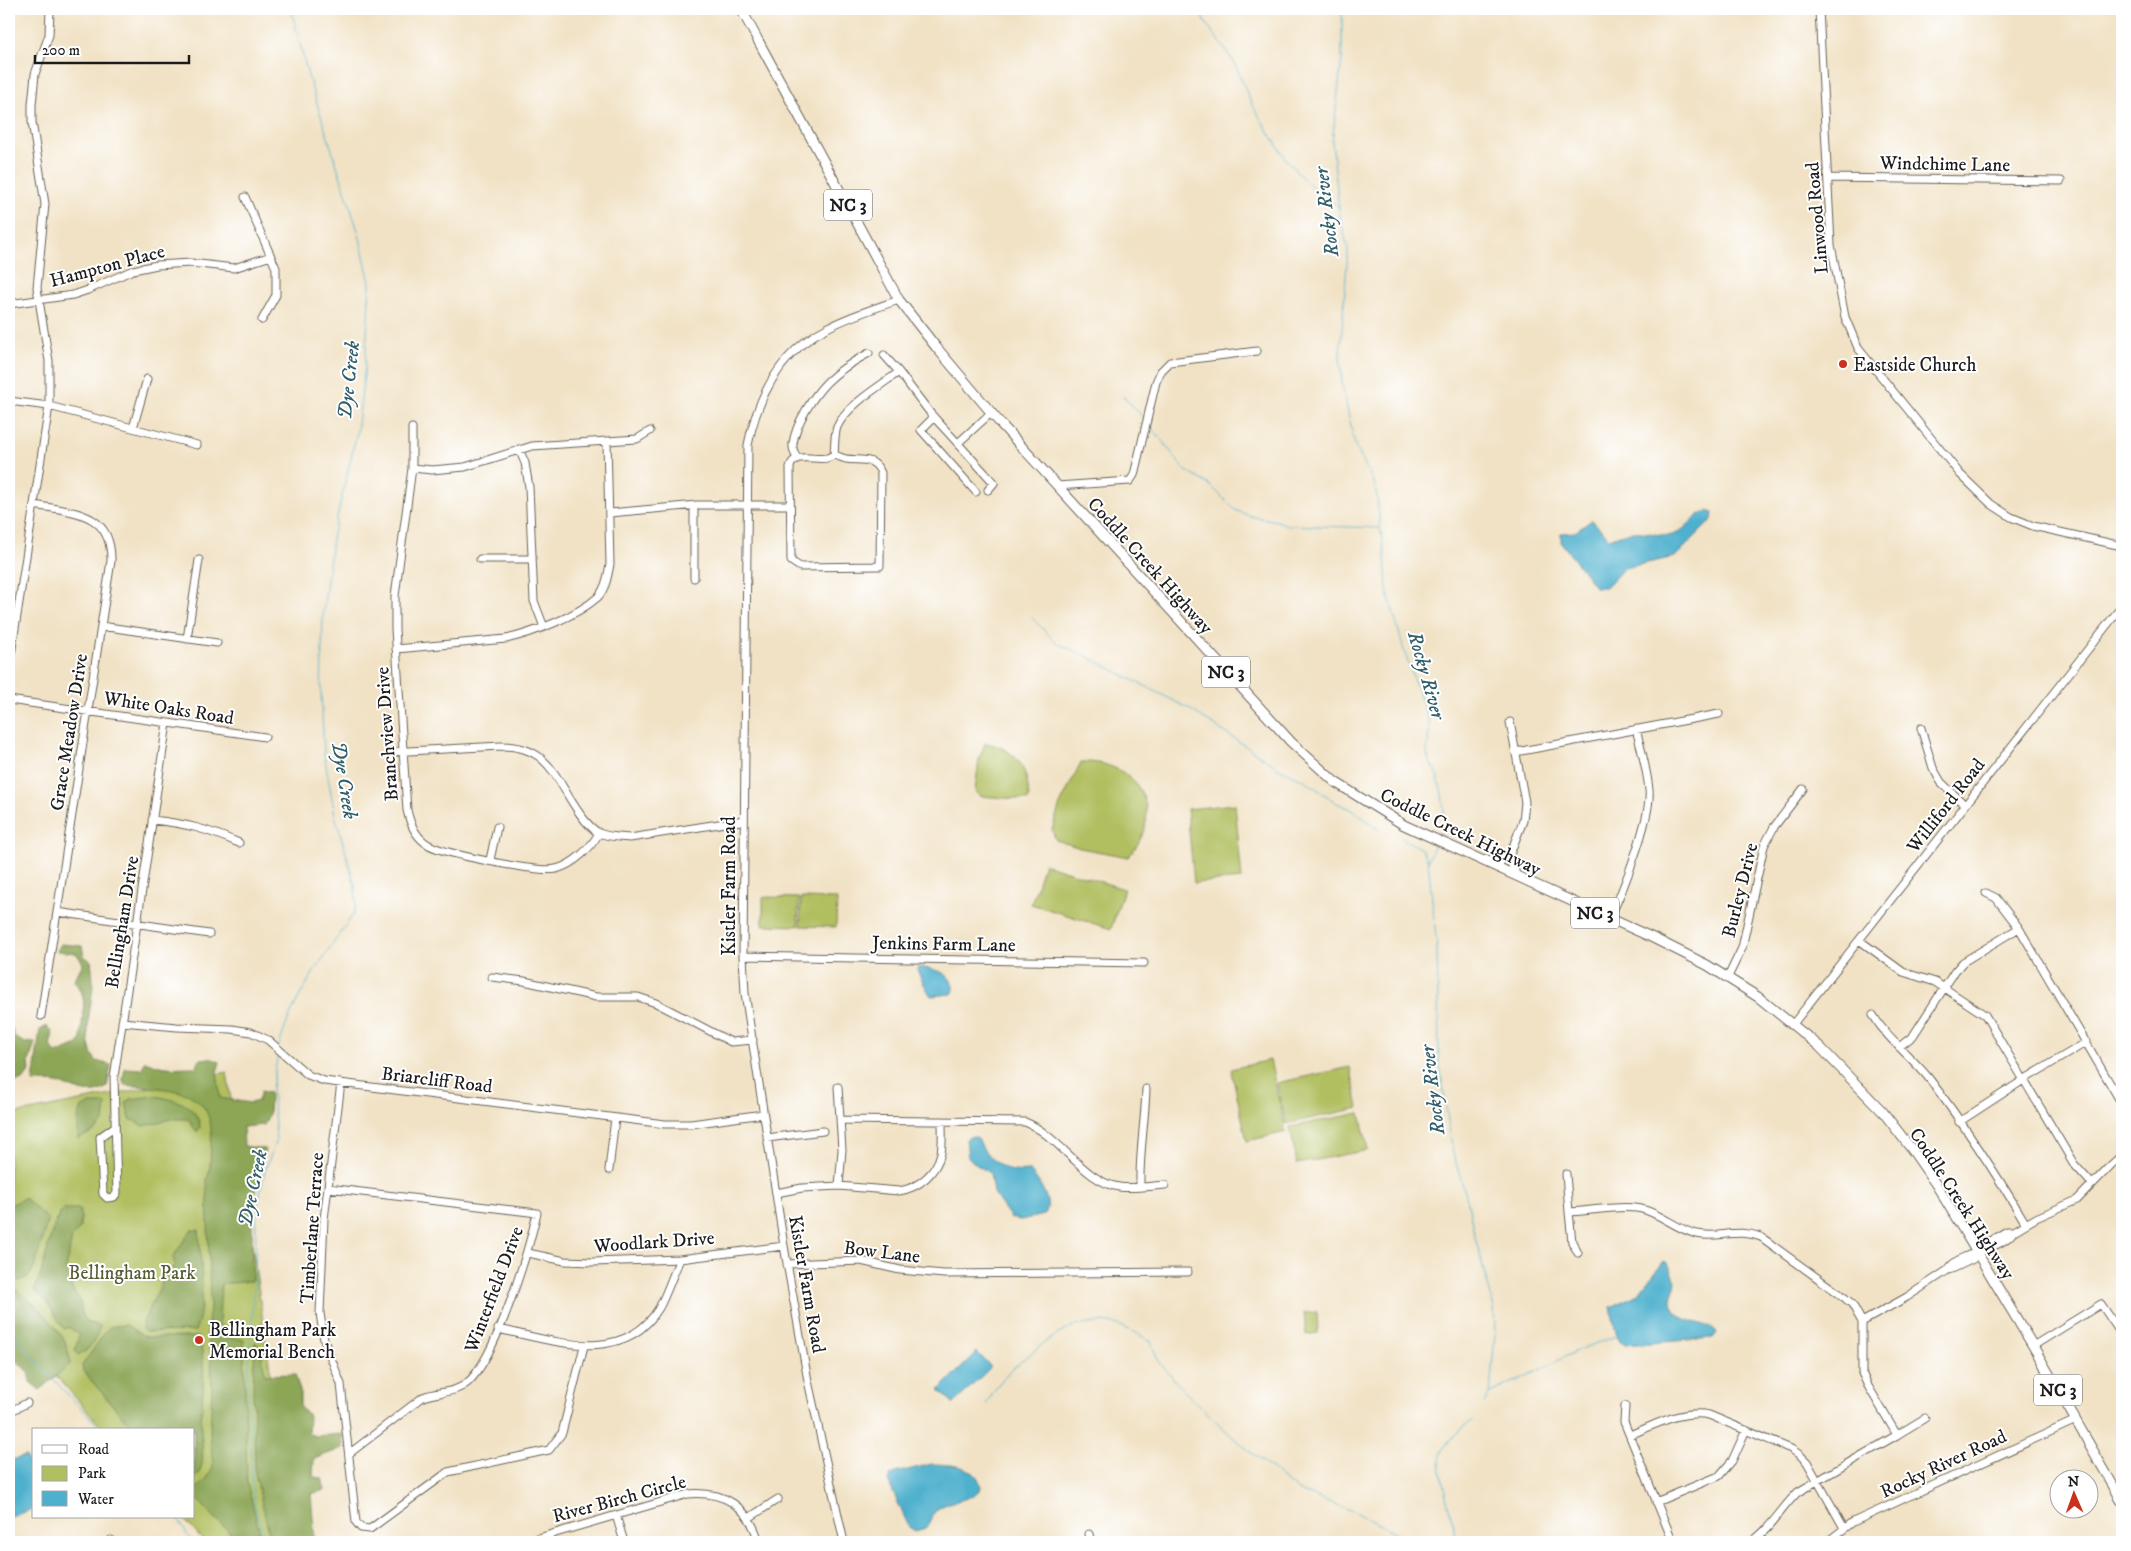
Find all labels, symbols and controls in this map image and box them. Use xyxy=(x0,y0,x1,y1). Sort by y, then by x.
scale bar xyxy=(35,32,189,64)
text: 200 m xyxy=(42,41,80,60)
street label: Windchime Lane xyxy=(1879,152,2010,177)
street label: Linwood Road xyxy=(1801,161,1834,275)
water label: Rocky River xyxy=(1309,164,1346,259)
road number: NC 3 xyxy=(824,190,872,220)
street label: Hampton Place xyxy=(47,240,167,293)
water label: Dye Creek xyxy=(333,339,366,420)
place label: Eastside Church xyxy=(1853,354,1976,377)
marker: Eastside Church xyxy=(1837,358,1849,370)
street label: Coddle Creek Highway xyxy=(1082,493,1218,640)
water label: Rocky River xyxy=(1401,628,1451,724)
street label: Grace Meadow Drive xyxy=(46,652,93,812)
road number: NC 3 xyxy=(1202,656,1250,688)
street label: Branchview Drive xyxy=(371,666,404,802)
street label: White Oaks Road xyxy=(101,687,236,730)
water label: Dye Creek xyxy=(325,740,362,822)
street label: Williford Road xyxy=(1902,754,1991,859)
street label: Coddle Creek Highway xyxy=(1376,783,1545,882)
street label: Kistler Farm Road xyxy=(718,816,741,956)
street label: Burley Drive xyxy=(1718,840,1763,940)
street label: Bellingham Drive xyxy=(101,854,144,990)
road number: NC 3 xyxy=(1571,898,1619,928)
street label: Jenkins Farm Lane xyxy=(870,932,1016,957)
water label: Rocky River xyxy=(1415,1042,1452,1137)
street label: Briarcliff Road xyxy=(380,1062,494,1099)
street label: Coddle Creek Highway xyxy=(1904,1124,2020,1285)
water label: Dye Creek xyxy=(233,1147,274,1229)
street label: Timberlane Terrace xyxy=(296,1152,329,1304)
street label: Kistler Farm Road xyxy=(783,1214,830,1355)
street label: Winterfield Drive xyxy=(459,1223,529,1357)
street label: Woodlark Drive xyxy=(592,1227,715,1258)
street label: Bow Lane xyxy=(842,1236,922,1269)
park label: Bellingham Park xyxy=(68,1262,196,1285)
place label: Bellingham Park Memorial Bench xyxy=(209,1319,337,1364)
marker: Bellingham Park Memorial Bench xyxy=(193,1334,205,1346)
road number: NC 3 xyxy=(2034,1374,2082,1406)
street label: Rocky River Road xyxy=(1877,1425,2011,1504)
legend xyxy=(32,1428,195,1518)
text: Road xyxy=(78,1440,110,1459)
text: Park xyxy=(78,1464,107,1483)
north arrow xyxy=(2048,1468,2098,1518)
street label: River Birch Circle xyxy=(550,1471,689,1528)
text: N xyxy=(2068,1473,2080,1491)
text: Water xyxy=(77,1490,114,1509)

